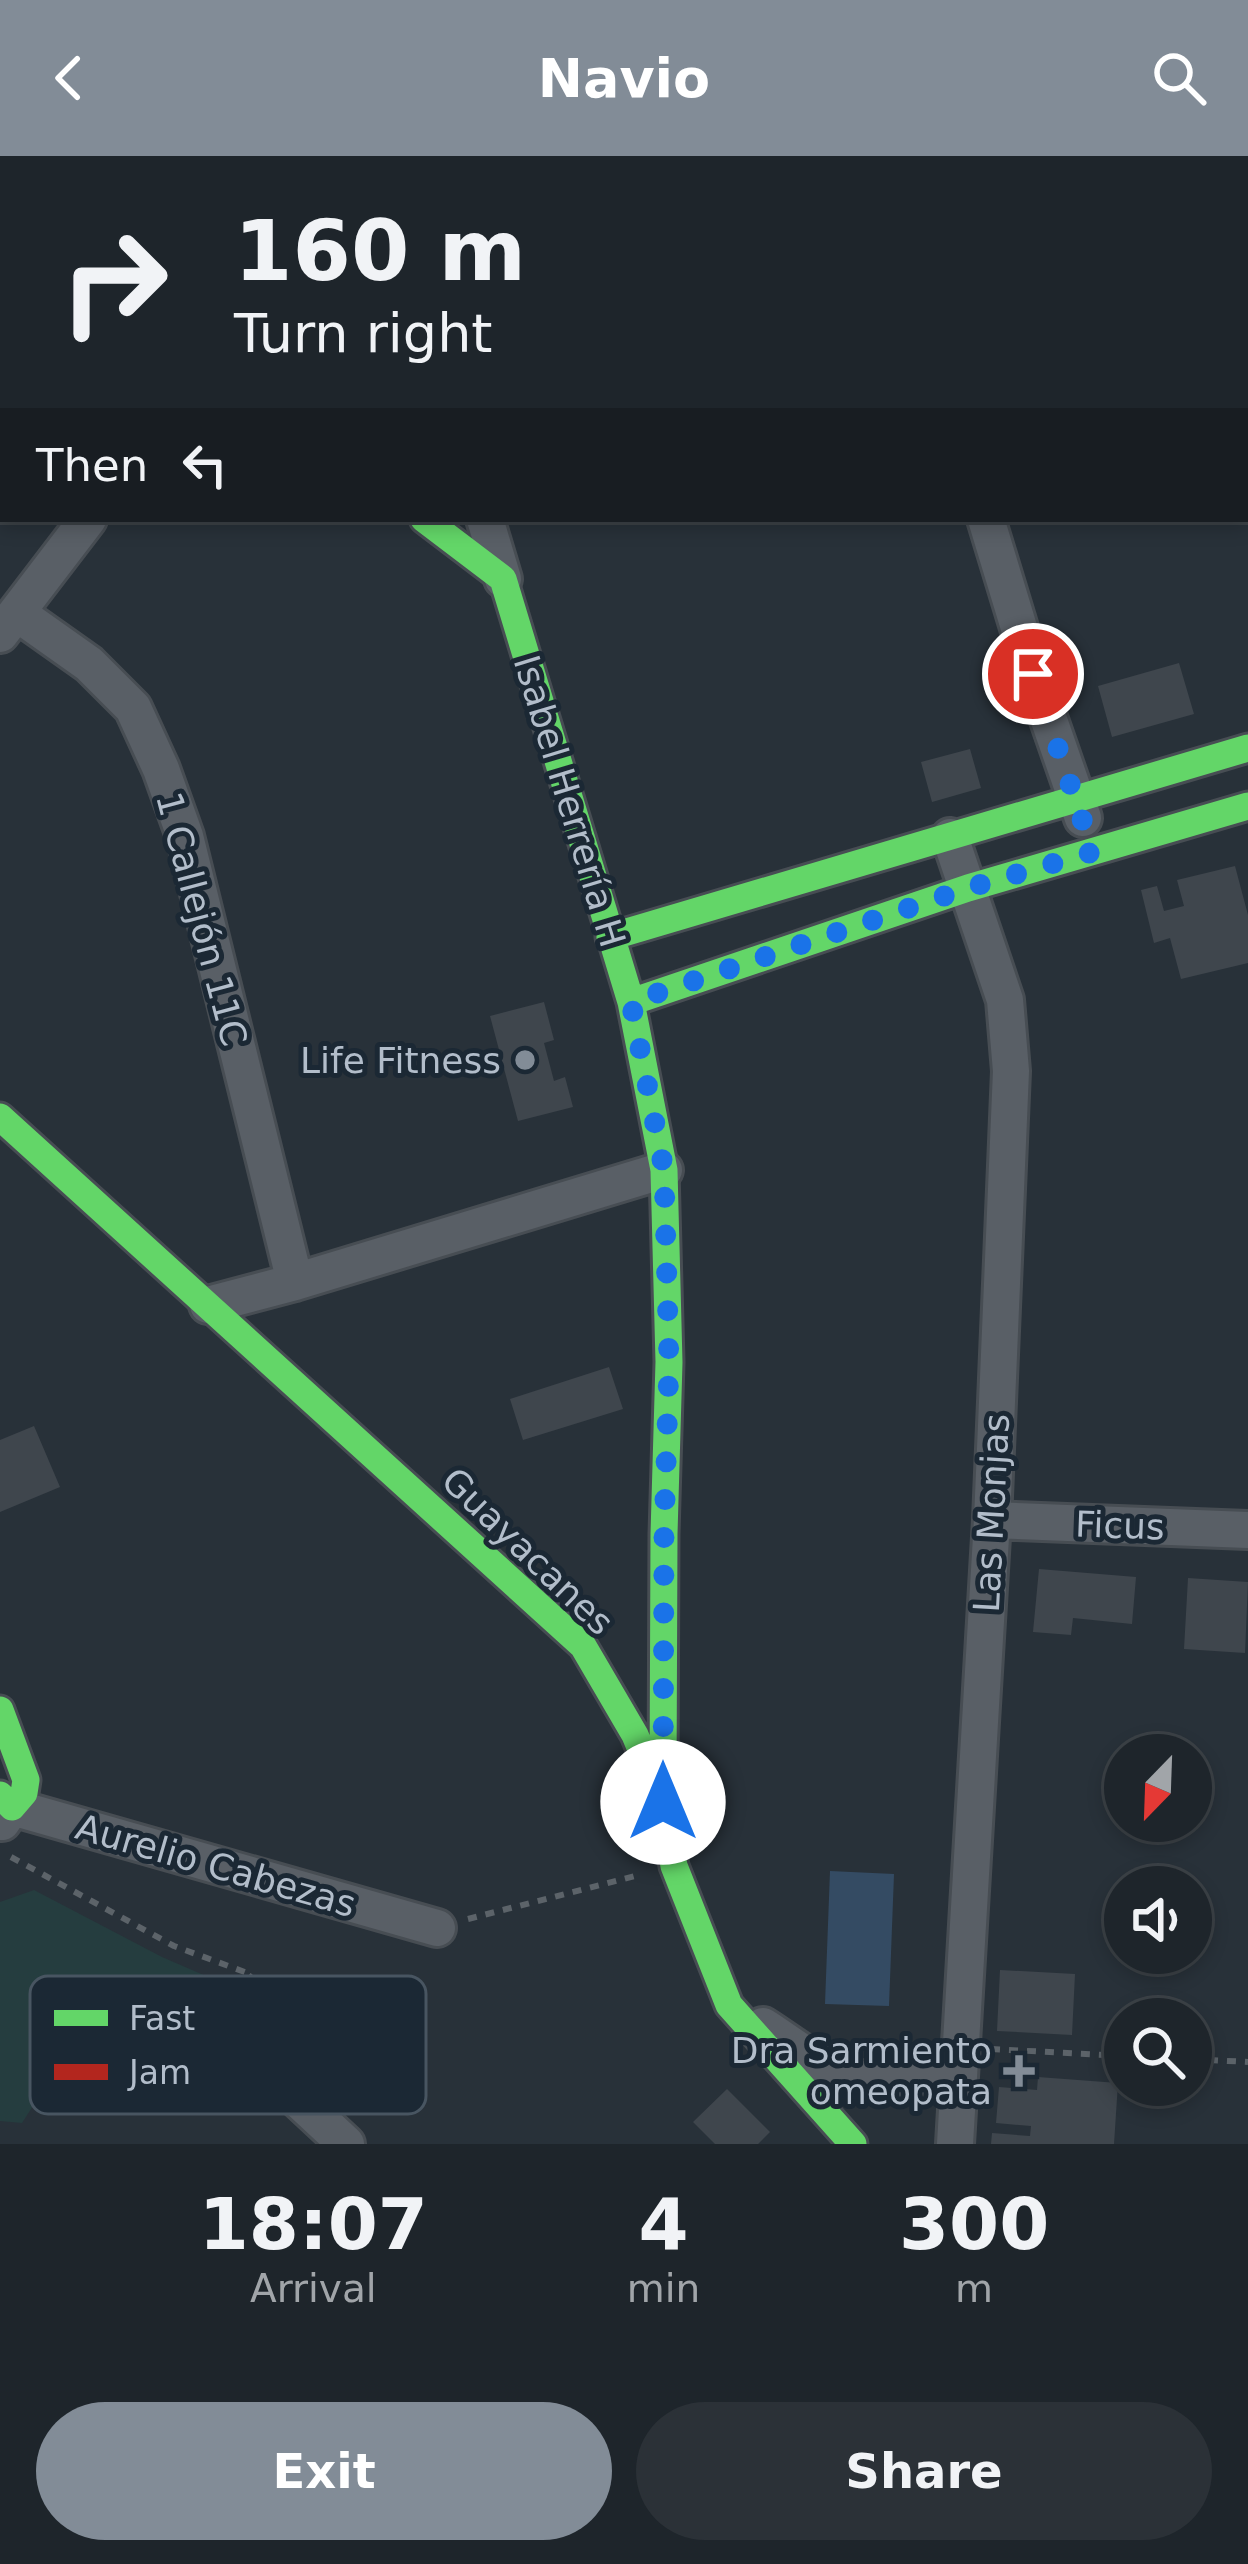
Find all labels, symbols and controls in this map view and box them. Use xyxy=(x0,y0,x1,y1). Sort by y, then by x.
icon: back xyxy=(36,45,102,111)
icon: search xyxy=(1146,45,1212,111)
text: Navio xyxy=(538,47,710,110)
text: 160 m xyxy=(234,202,526,300)
icon: right xyxy=(36,204,192,360)
text: Turn right xyxy=(234,302,493,365)
icon: left xyxy=(172,432,238,498)
text: Then xyxy=(36,439,148,492)
pin xyxy=(982,623,1084,725)
icon: arrive xyxy=(1000,641,1066,707)
street label: Isabel Herrería H xyxy=(506,650,633,952)
street label: 1 Callejón 11C xyxy=(148,788,255,1050)
place label: Life Fitness xyxy=(300,1040,501,1081)
marker: Life Fitness xyxy=(512,1047,538,1073)
street label: Las Monjas xyxy=(966,1413,1017,1613)
street label: Guayacanes xyxy=(434,1460,622,1643)
street label: Ficus xyxy=(1075,1503,1165,1548)
north arrow xyxy=(1104,1734,1212,1842)
map controls xyxy=(1104,1734,1212,2106)
position arrow xyxy=(600,1739,726,1865)
street label: Aurelio Cabezas xyxy=(71,1806,360,1925)
button: sound xyxy=(1104,1866,1212,1974)
legend xyxy=(30,1976,426,2114)
button: search xyxy=(1104,1998,1212,2106)
text: Fast xyxy=(129,1999,195,2038)
place label: Dra Sarmiento omeopata xyxy=(731,2030,992,2112)
text: Jam xyxy=(127,2053,191,2092)
marker: Dra Sarmiento omeopata xyxy=(1003,2055,1035,2087)
text: 18:07 xyxy=(199,2182,428,2266)
text: 4 xyxy=(638,2182,688,2266)
text: 300 xyxy=(899,2182,1049,2266)
text: Arrival xyxy=(250,2266,377,2311)
text: min xyxy=(627,2266,700,2311)
text: m xyxy=(955,2266,993,2311)
button: Exit xyxy=(36,2402,612,2540)
button: Share xyxy=(636,2402,1212,2540)

